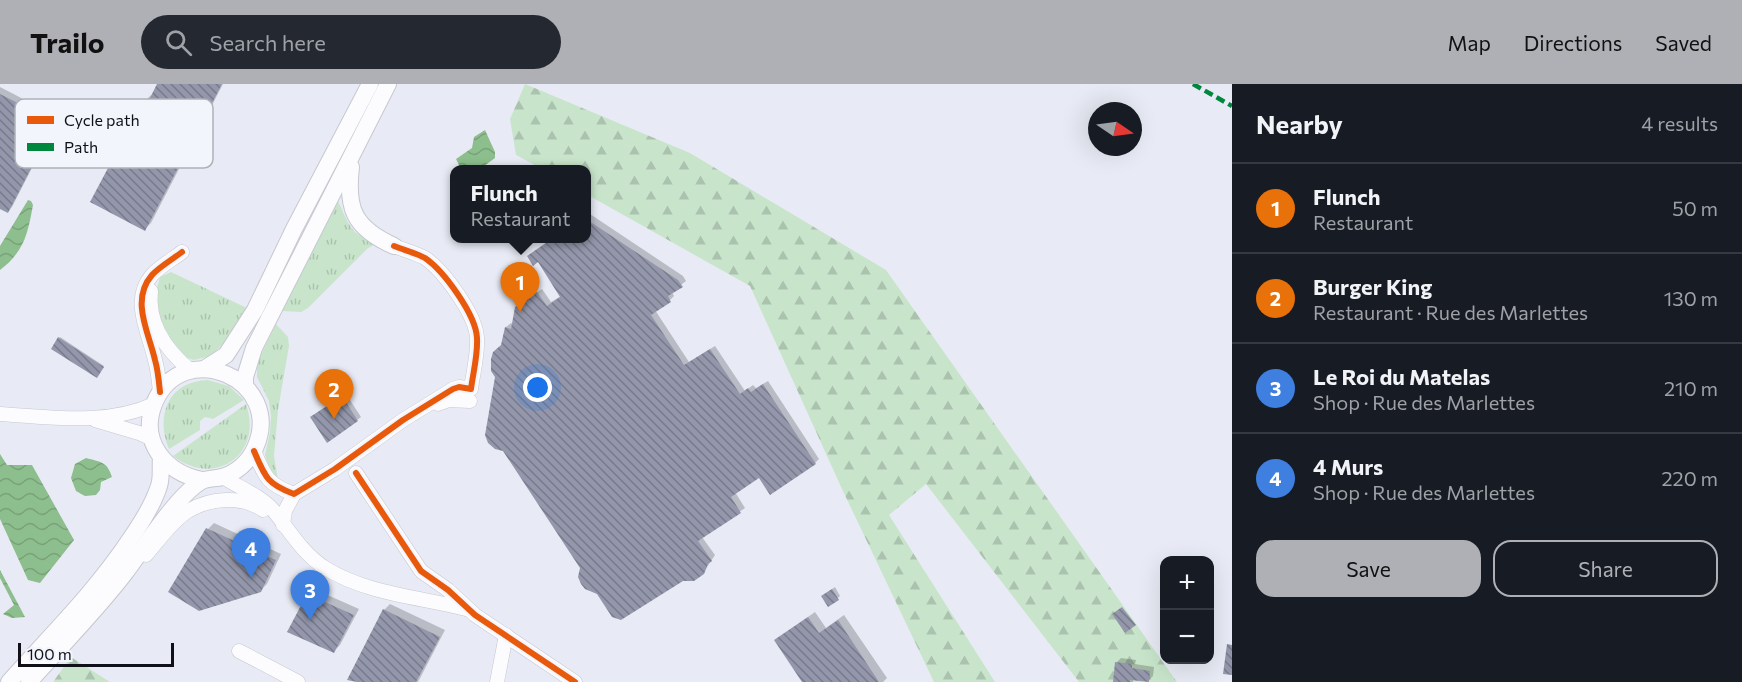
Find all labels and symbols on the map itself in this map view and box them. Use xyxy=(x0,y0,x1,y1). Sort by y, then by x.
legend xyxy=(15,99,213,168)
north arrow xyxy=(1088,102,1142,156)
text: Cycle path xyxy=(64,110,140,129)
text: Path xyxy=(64,137,98,156)
pin: 1 xyxy=(500,262,540,312)
pin: 2 xyxy=(314,370,354,419)
your location xyxy=(523,373,552,402)
pin: 4 xyxy=(232,528,270,578)
pin: 3 xyxy=(290,570,330,620)
scale bar xyxy=(18,640,174,668)

